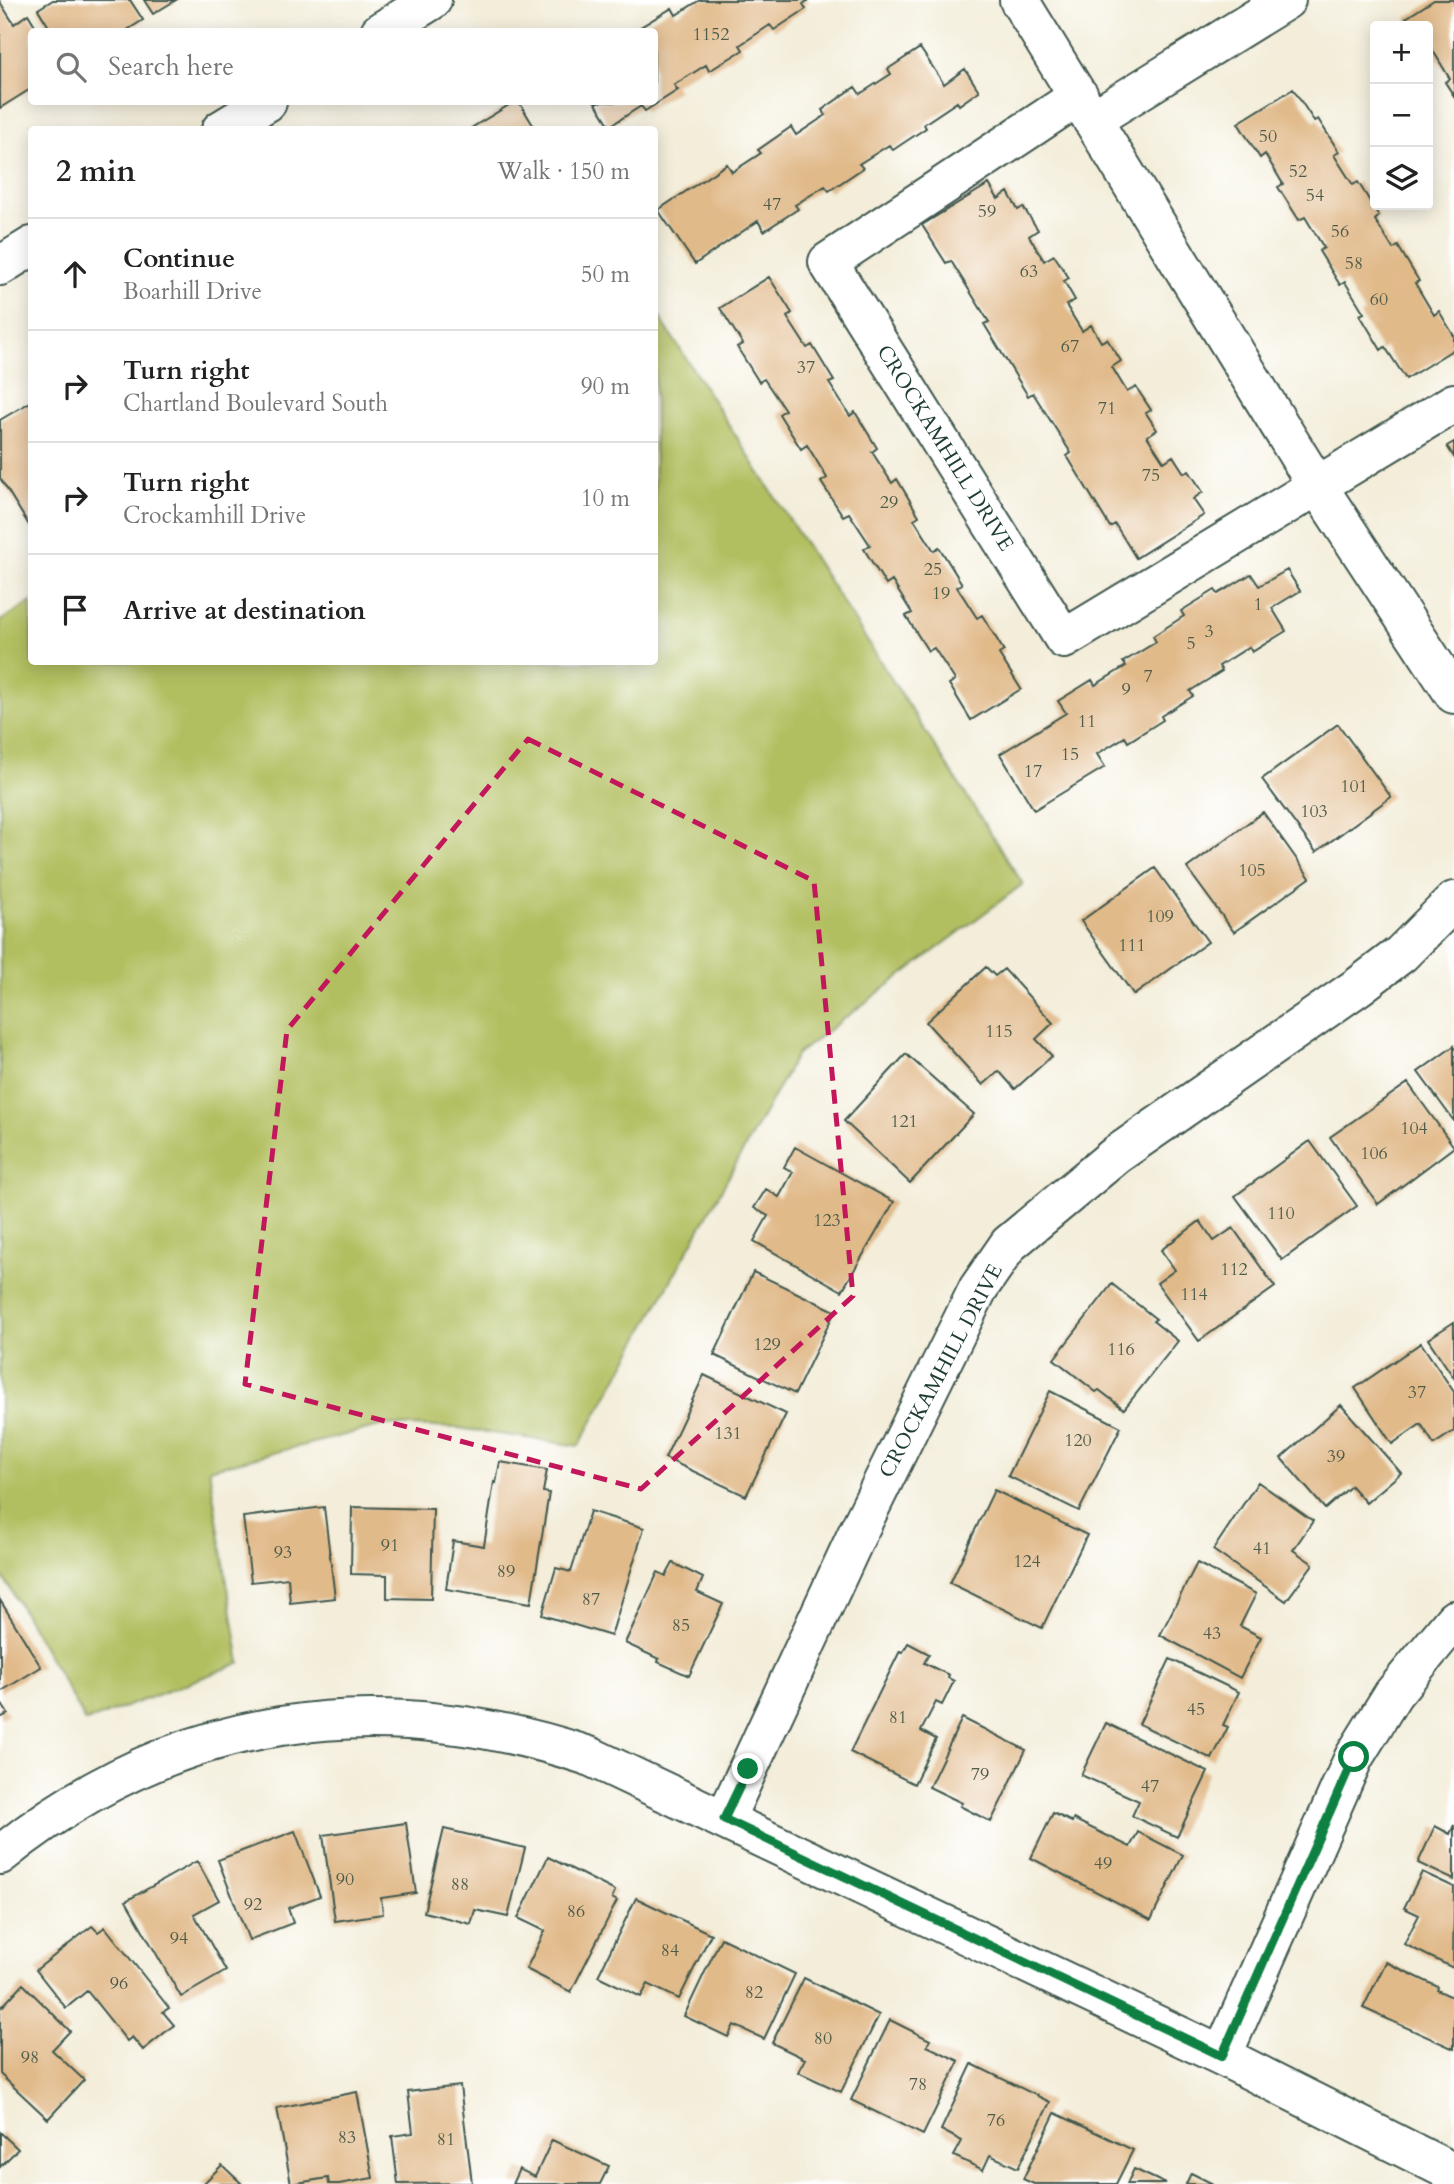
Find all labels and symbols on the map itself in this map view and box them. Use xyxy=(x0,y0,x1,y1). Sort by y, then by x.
house number: 1152 xyxy=(693,22,729,47)
house number: 50 xyxy=(1259,124,1277,149)
house number: 52 xyxy=(1289,159,1307,184)
house number: 54 xyxy=(1306,183,1324,208)
house number: 47 xyxy=(763,192,781,217)
house number: 59 xyxy=(978,199,996,224)
house number: 56 xyxy=(1331,219,1349,244)
house number: 58 xyxy=(1345,251,1363,276)
house number: 63 xyxy=(1020,259,1038,284)
house number: 60 xyxy=(1370,287,1388,312)
house number: 67 xyxy=(1061,334,1079,359)
street label: CROCKAMHILL DRIVE xyxy=(870,339,1020,557)
house number: 37 xyxy=(797,355,815,380)
house number: 71 xyxy=(1098,396,1116,421)
house number: 75 xyxy=(1142,463,1160,488)
house number: 29 xyxy=(880,490,898,515)
house number: 25 xyxy=(924,557,942,582)
house number: 19 xyxy=(932,581,950,606)
house number: 1 xyxy=(1253,592,1263,617)
house number: 3 xyxy=(1204,619,1214,644)
house number: 5 xyxy=(1186,631,1196,656)
house number: 7 xyxy=(1143,664,1153,689)
house number: 9 xyxy=(1121,677,1131,702)
house number: 11 xyxy=(1078,709,1096,734)
house number: 15 xyxy=(1061,742,1079,767)
house number: 17 xyxy=(1024,759,1042,784)
house number: 101 xyxy=(1340,774,1368,799)
house number: 103 xyxy=(1300,799,1328,824)
house number: 105 xyxy=(1238,858,1266,883)
house number: 109 xyxy=(1146,904,1174,929)
house number: 111 xyxy=(1118,933,1146,958)
house number: 115 xyxy=(985,1019,1013,1044)
house number: 121 xyxy=(890,1109,918,1134)
house number: 104 xyxy=(1400,1116,1428,1141)
house number: 106 xyxy=(1360,1141,1388,1166)
house number: 110 xyxy=(1267,1201,1295,1226)
house number: 123 xyxy=(813,1208,841,1233)
house number: 112 xyxy=(1220,1257,1248,1282)
street label: CROCKAMHILL DRIVE xyxy=(872,1259,1010,1483)
house number: 114 xyxy=(1180,1282,1208,1307)
house number: 129 xyxy=(753,1332,781,1357)
house number: 116 xyxy=(1107,1337,1135,1362)
house number: 37 xyxy=(1408,1380,1426,1405)
house number: 131 xyxy=(714,1421,742,1446)
house number: 120 xyxy=(1064,1428,1092,1453)
house number: 39 xyxy=(1327,1444,1345,1469)
house number: 91 xyxy=(381,1533,399,1558)
house number: 41 xyxy=(1253,1536,1271,1561)
house number: 93 xyxy=(274,1540,292,1565)
house number: 124 xyxy=(1013,1549,1041,1574)
house number: 89 xyxy=(497,1559,515,1584)
house number: 87 xyxy=(582,1587,600,1612)
house number: 85 xyxy=(672,1613,690,1638)
house number: 43 xyxy=(1203,1621,1221,1646)
house number: 45 xyxy=(1187,1697,1205,1722)
house number: 81 xyxy=(889,1705,907,1730)
route start xyxy=(1338,1741,1369,1772)
route end xyxy=(732,1753,763,1784)
house number: 79 xyxy=(971,1762,989,1787)
house number: 47 xyxy=(1141,1774,1159,1799)
house number: 49 xyxy=(1094,1851,1112,1876)
house number: 90 xyxy=(336,1867,354,1892)
house number: 88 xyxy=(451,1872,469,1897)
house number: 92 xyxy=(244,1892,262,1917)
house number: 86 xyxy=(567,1899,585,1924)
house number: 94 xyxy=(170,1926,188,1951)
house number: 84 xyxy=(661,1938,679,1963)
house number: 96 xyxy=(110,1971,128,1996)
house number: 82 xyxy=(745,1980,763,2005)
house number: 80 xyxy=(814,2026,832,2051)
house number: 98 xyxy=(21,2045,39,2070)
house number: 78 xyxy=(909,2072,927,2097)
house number: 76 xyxy=(987,2108,1005,2133)
house number: 83 xyxy=(338,2125,356,2150)
house number: 81 xyxy=(437,2127,455,2152)

